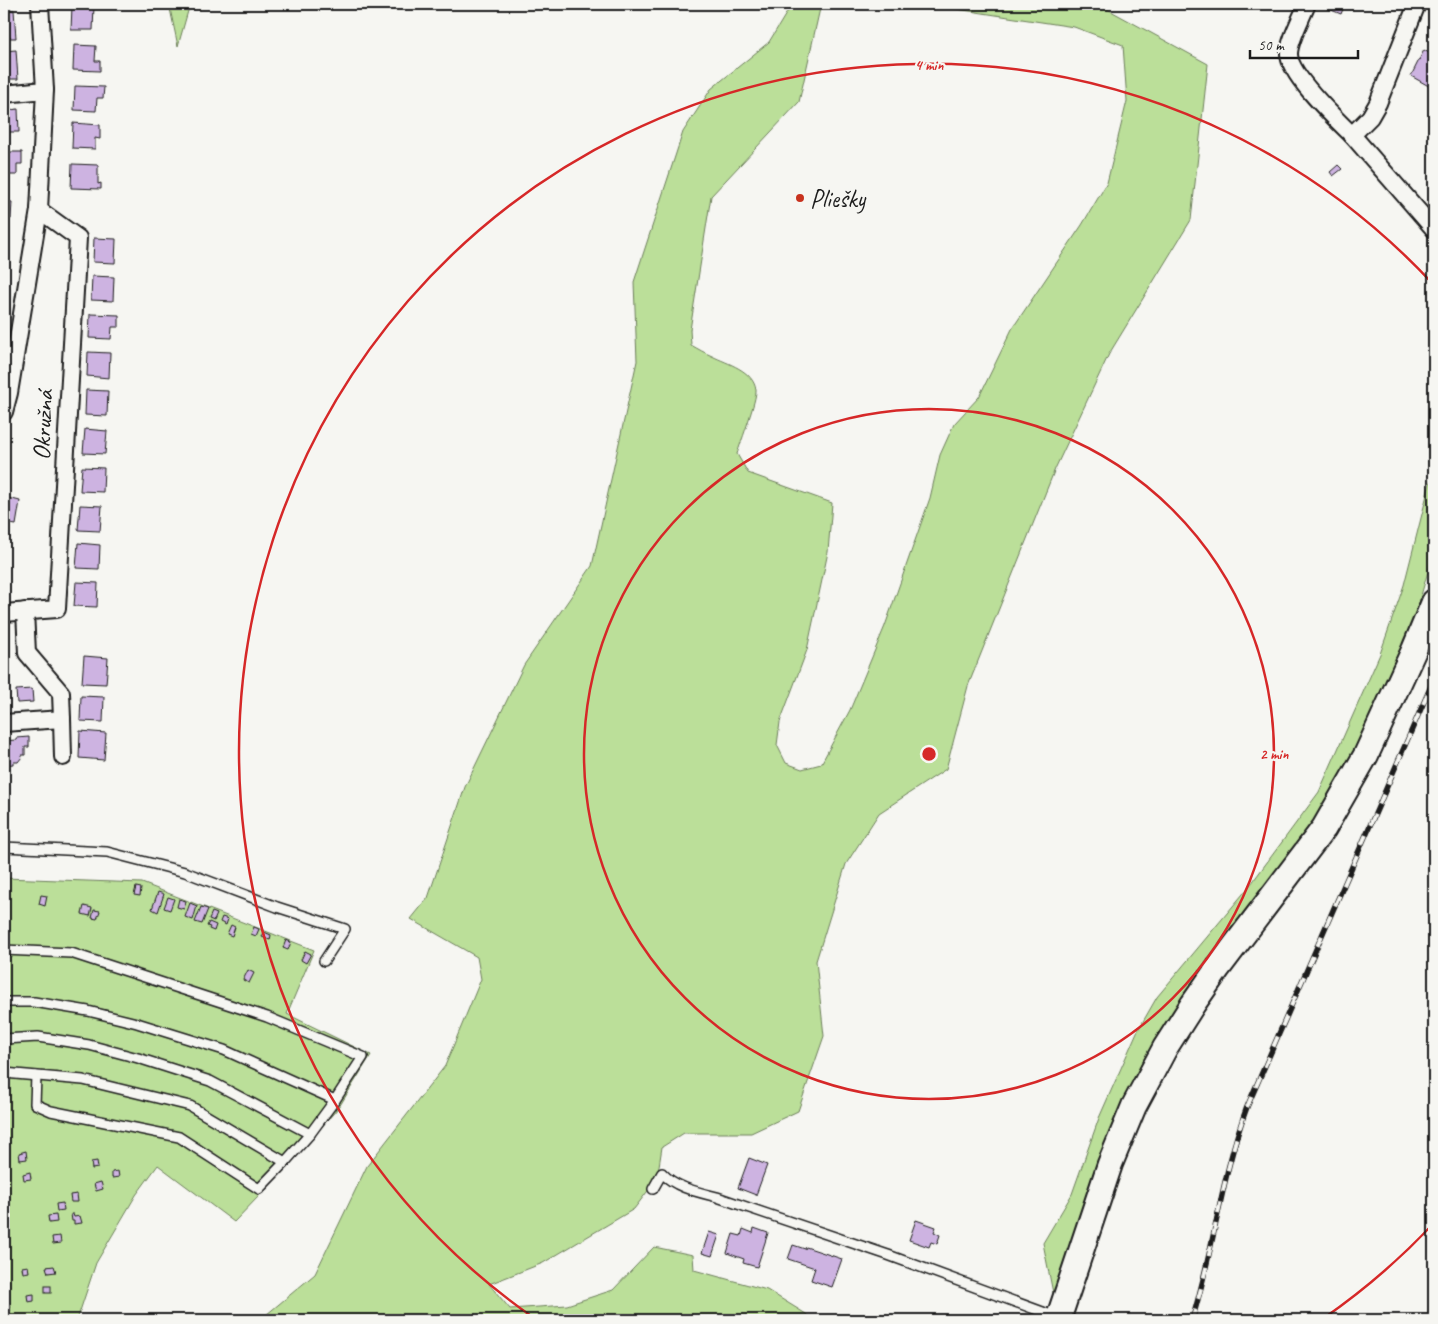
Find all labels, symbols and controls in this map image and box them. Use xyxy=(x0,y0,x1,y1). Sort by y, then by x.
scale bar xyxy=(1250,28,1358,60)
text: 50 m xyxy=(1258,36,1285,55)
text: 4 min xyxy=(915,56,944,75)
place label: Pliešky xyxy=(810,183,867,215)
marker: Pliešky xyxy=(794,192,806,204)
street label: Okružná xyxy=(25,387,61,461)
centre of rings xyxy=(920,745,938,763)
text: 2 min xyxy=(1260,745,1289,764)

